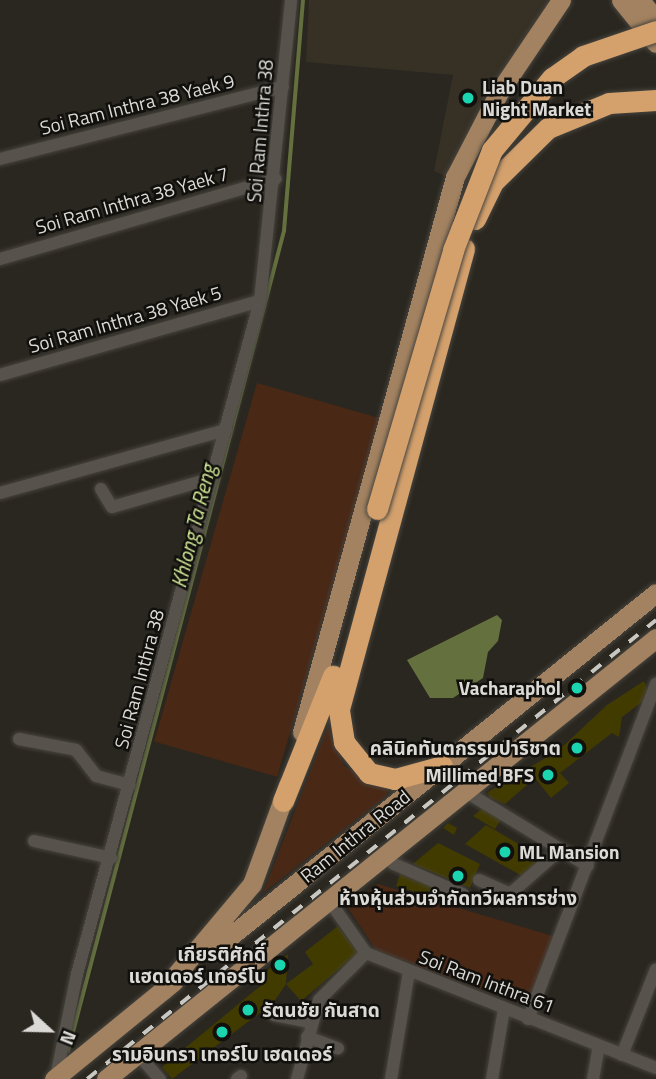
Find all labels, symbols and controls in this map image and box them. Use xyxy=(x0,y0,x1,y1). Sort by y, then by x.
street label: Soi Ram Inthra 38 xyxy=(242,59,278,203)
street label: Soi Ram Inthra 38 Yaek 9 xyxy=(38,69,236,139)
place label: Liab Duan Night Market xyxy=(482,76,591,120)
marker: Liab Duan Night Market xyxy=(460,90,476,106)
street label: Soi Ram Inthra 38 Yaek 7 xyxy=(33,162,231,238)
street label: Soi Ram Inthra 38 Yaek 5 xyxy=(26,281,224,357)
water label: Khlong Ta Reng xyxy=(166,462,220,590)
street label: Soi Ram Inthra 38 xyxy=(109,607,169,751)
place label: Vacharaphol xyxy=(459,677,561,699)
marker: Vacharaphol xyxy=(567,678,587,698)
place label: คลินิคทันตกรรมปาริชาต xyxy=(370,737,561,759)
marker: คลินิคทันตกรรมปาริชาต xyxy=(567,738,587,758)
place label: Millimed ฺBFS xyxy=(425,764,534,786)
marker: Millimed ฺBFS xyxy=(540,767,556,783)
street label: Ram Inthra Road xyxy=(296,785,414,887)
place label: ML Mansion xyxy=(519,841,619,863)
marker: ML Mansion xyxy=(497,844,513,860)
marker: ห้างหุ้นส่วนจำกัดทวีผลการช่าง xyxy=(450,868,466,884)
place label: ห้างหุ้นส่วนจำกัดทวีผลการช่าง xyxy=(339,887,577,909)
place label: เกียรติศักดิ์ แฮดเดอร์ เทอร์โบ xyxy=(129,943,266,987)
street label: Soi Ram Inthra 61 xyxy=(416,945,558,1017)
marker: เกียรติศักดิ์ แฮดเดอร์ เทอร์โบ xyxy=(272,957,288,973)
north arrow xyxy=(14,995,84,1065)
place label: รัตนชัย กันสาด xyxy=(262,999,380,1021)
marker: รัตนชัย กันสาด xyxy=(240,1002,256,1018)
marker: รามอินทรา เทอร์โบ เฮดเดอร์ xyxy=(214,1024,230,1040)
text: N xyxy=(53,1027,85,1050)
place label: รามอินทรา เทอร์โบ เฮดเดอร์ xyxy=(112,1043,332,1065)

